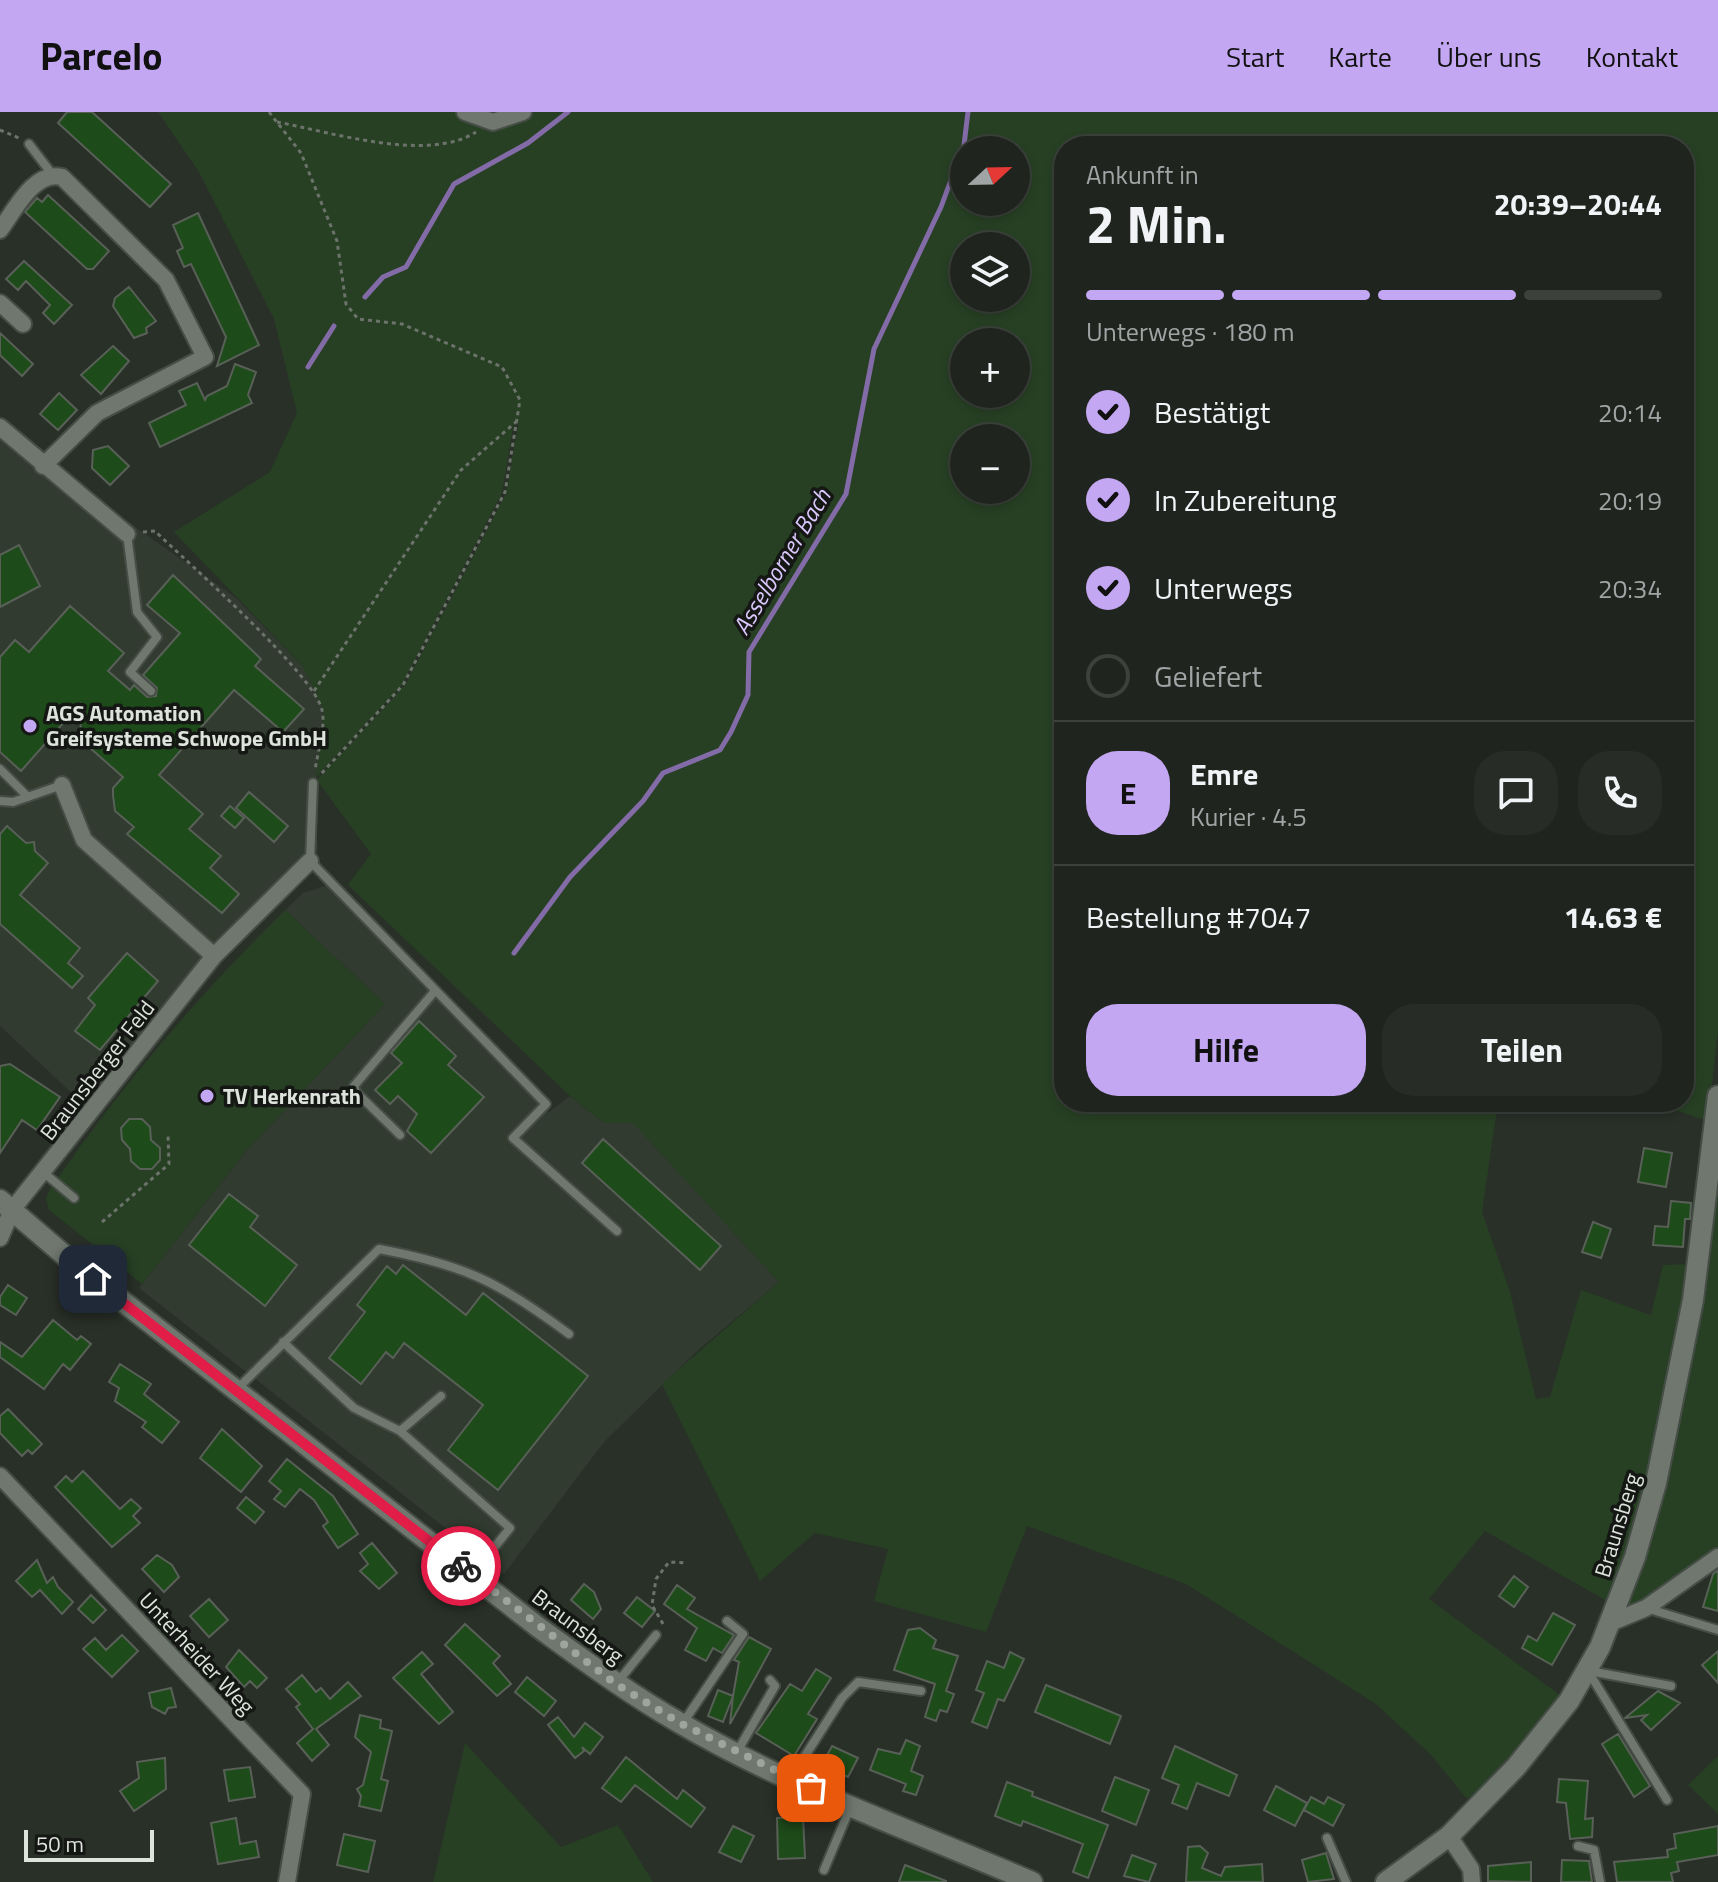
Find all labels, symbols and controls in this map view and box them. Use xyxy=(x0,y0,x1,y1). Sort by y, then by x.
text: Parcelo xyxy=(40,27,162,85)
text: Start xyxy=(1226,35,1284,78)
text: Karte xyxy=(1328,35,1392,78)
text: Über uns xyxy=(1436,35,1542,78)
text: Kontakt xyxy=(1586,35,1678,78)
north arrow xyxy=(950,136,1030,216)
map controls xyxy=(950,136,1030,504)
text: Ankunft in xyxy=(1086,155,1199,194)
text: 20:39–20:44 xyxy=(1494,181,1662,227)
text: 2 Min. xyxy=(1086,184,1227,263)
button: layers xyxy=(950,232,1030,312)
text: Unterwegs · 180 m xyxy=(1086,312,1294,351)
button: + xyxy=(950,328,1030,408)
text: Bestätigt xyxy=(1154,389,1270,435)
icon: check xyxy=(1086,390,1130,434)
text: 20:14 xyxy=(1598,393,1662,432)
button: − xyxy=(950,424,1030,504)
text: In Zubereitung xyxy=(1154,477,1337,523)
icon: check xyxy=(1086,478,1130,522)
water label: Asselborner Bach xyxy=(723,481,840,641)
text: 20:19 xyxy=(1598,481,1662,520)
text: Unterwegs xyxy=(1154,565,1293,611)
icon: check xyxy=(1086,566,1130,610)
text: 20:34 xyxy=(1598,569,1662,608)
text: Geliefert xyxy=(1154,653,1262,699)
place label: AGS Automation Greifsysteme Schwope GmbH xyxy=(46,696,327,755)
marker: AGS Automation Greifsysteme Schwope GmbH xyxy=(21,717,39,735)
text: Emre xyxy=(1190,751,1258,797)
button: chat xyxy=(1474,751,1558,835)
button: phone xyxy=(1578,751,1662,835)
text: E xyxy=(1120,770,1136,816)
text: Kurier · 4.5 xyxy=(1190,797,1307,836)
text: Bestellung #7047 xyxy=(1086,894,1311,940)
text: 14.63 € xyxy=(1564,894,1662,940)
street label: Braunsberger Feld xyxy=(31,993,163,1147)
button: Hilfe xyxy=(1086,1004,1366,1096)
button: Teilen xyxy=(1382,1004,1662,1096)
place label: TV Herkenrath xyxy=(223,1079,361,1113)
marker: TV Herkenrath xyxy=(198,1087,216,1105)
pin xyxy=(59,1245,127,1313)
icon: home xyxy=(71,1257,115,1301)
street label: Braunsberg xyxy=(1585,1469,1649,1581)
courier xyxy=(421,1526,501,1606)
icon: bike xyxy=(439,1544,483,1588)
street label: Braunsberg xyxy=(525,1580,631,1672)
street label: Unterheider Weg xyxy=(131,1584,263,1722)
pin xyxy=(777,1754,845,1822)
icon: bag xyxy=(789,1766,833,1810)
scale bar xyxy=(24,1826,154,1862)
text: 50 m xyxy=(36,1827,84,1861)

